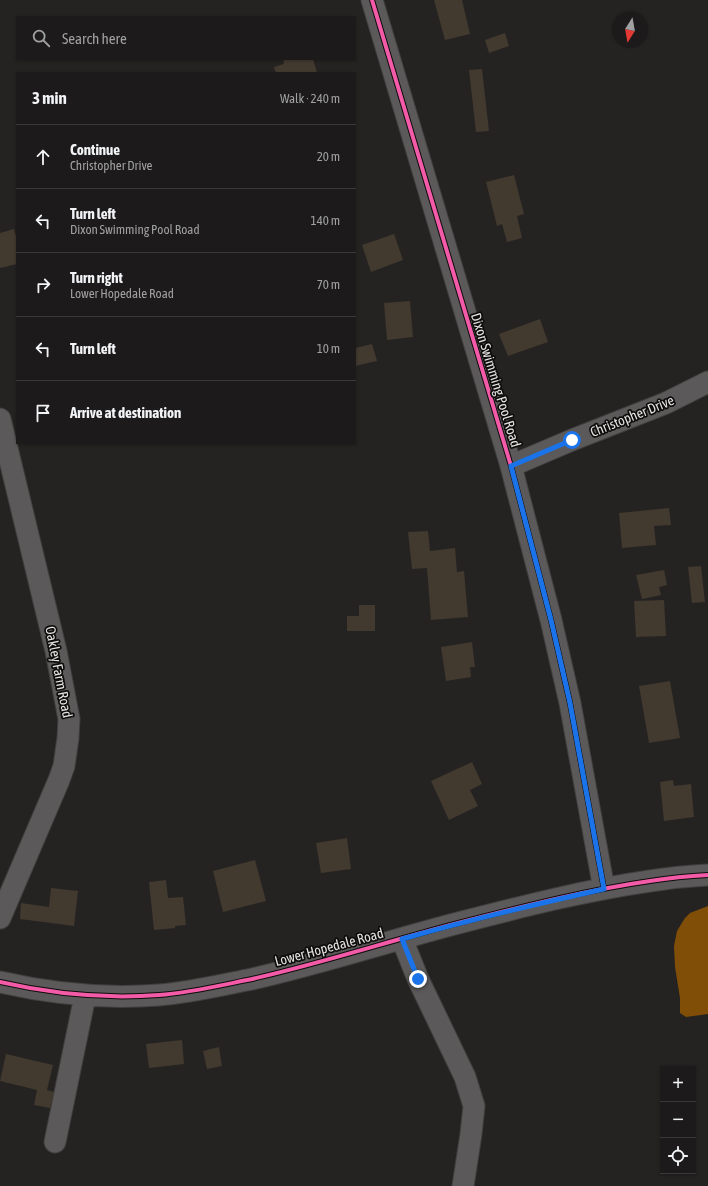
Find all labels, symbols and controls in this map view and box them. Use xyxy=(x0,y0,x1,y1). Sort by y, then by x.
north arrow xyxy=(612,12,648,48)
search box xyxy=(16,16,356,60)
icon: search xyxy=(30,27,52,49)
text: Search here xyxy=(62,30,127,47)
text: 3 min xyxy=(32,88,67,108)
text: Walk · 240 m xyxy=(280,91,340,106)
text: Continue xyxy=(70,141,120,158)
icon: ahead xyxy=(32,146,54,168)
text: 20 m xyxy=(317,149,340,164)
text: Christopher Drive xyxy=(70,158,153,173)
text: Turn left xyxy=(70,205,116,222)
icon: left xyxy=(32,210,54,232)
text: 140 m xyxy=(311,213,340,228)
text: Dixon Swimming Pool Road xyxy=(70,222,200,237)
text: Turn right xyxy=(70,269,123,286)
icon: right xyxy=(32,274,54,296)
text: 70 m xyxy=(317,277,340,292)
text: Lower Hopedale Road xyxy=(70,286,174,301)
street label: Dixon Swimming Pool Road xyxy=(468,311,524,449)
icon: left xyxy=(32,338,54,360)
text: Turn left xyxy=(70,340,116,357)
text: 10 m xyxy=(317,341,340,356)
street label: Christopher Drive xyxy=(588,392,676,440)
icon: arrive xyxy=(32,402,54,424)
text: Arrive at destination xyxy=(70,404,181,421)
route start xyxy=(563,431,581,449)
street label: Oakley Farm Road xyxy=(42,625,76,719)
street label: Lower Hopedale Road xyxy=(273,925,385,969)
route end xyxy=(409,970,427,988)
map controls xyxy=(660,1066,696,1174)
button: + xyxy=(660,1066,696,1102)
button: − xyxy=(660,1102,696,1138)
button: locate xyxy=(660,1138,696,1174)

